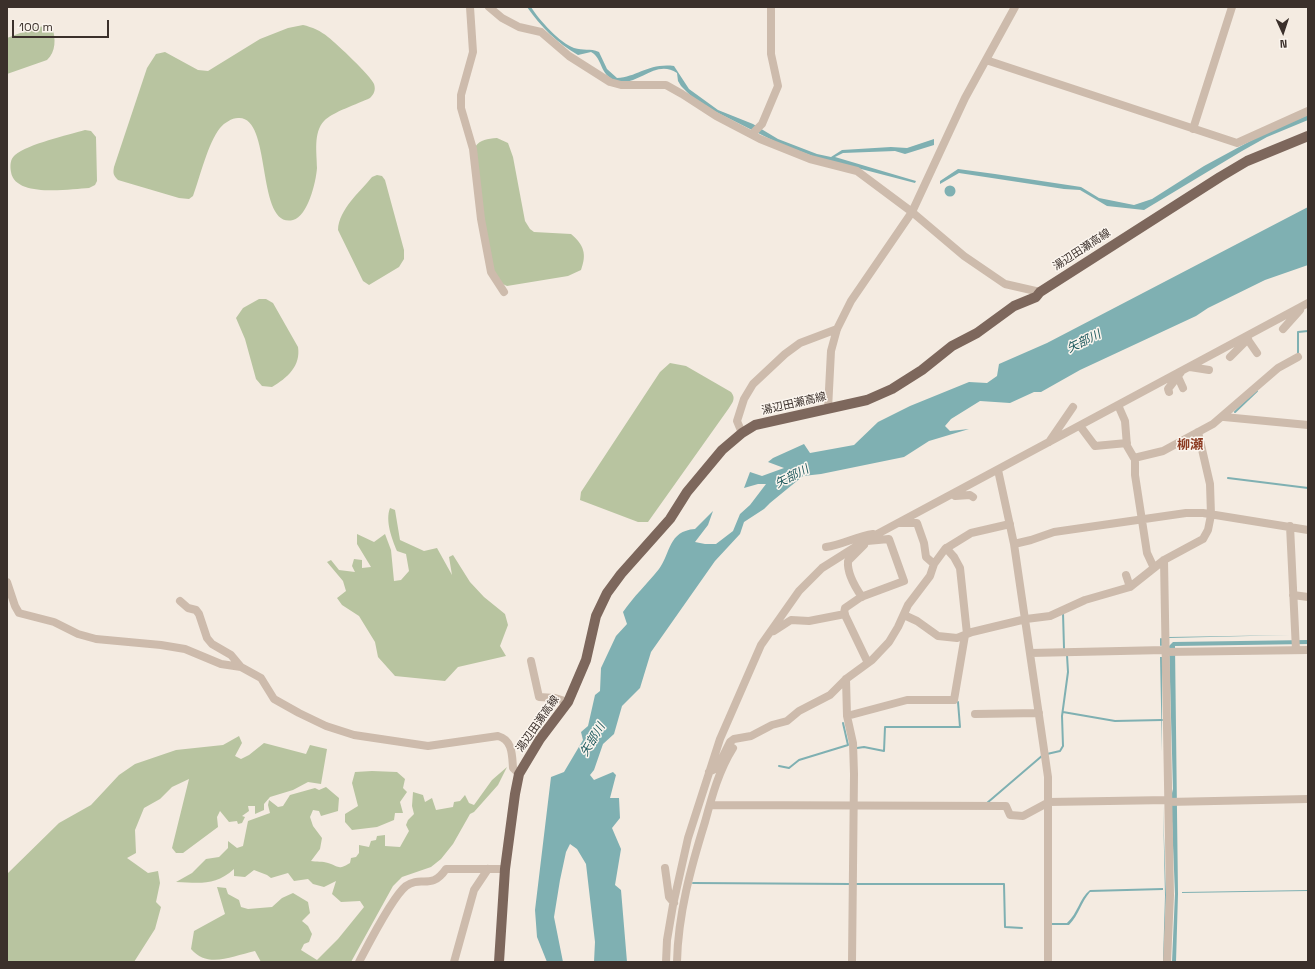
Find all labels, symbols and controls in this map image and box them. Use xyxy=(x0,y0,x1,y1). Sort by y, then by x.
scale bar xyxy=(14,12,111,38)
north arrow xyxy=(1263,12,1303,52)
text: 100 m xyxy=(19,19,53,35)
text: N xyxy=(1280,37,1288,51)
street label: 湯辺田瀬高線 xyxy=(1051,226,1113,274)
water label: 矢部川 xyxy=(1065,328,1103,356)
street label: 湯辺田瀬高線 xyxy=(760,390,828,418)
district label: 柳瀬 xyxy=(1177,437,1203,453)
water label: 矢部川 xyxy=(773,462,811,492)
street label: 湯辺田瀬高線 xyxy=(514,693,562,755)
water label: 矢部川 xyxy=(578,721,608,759)

